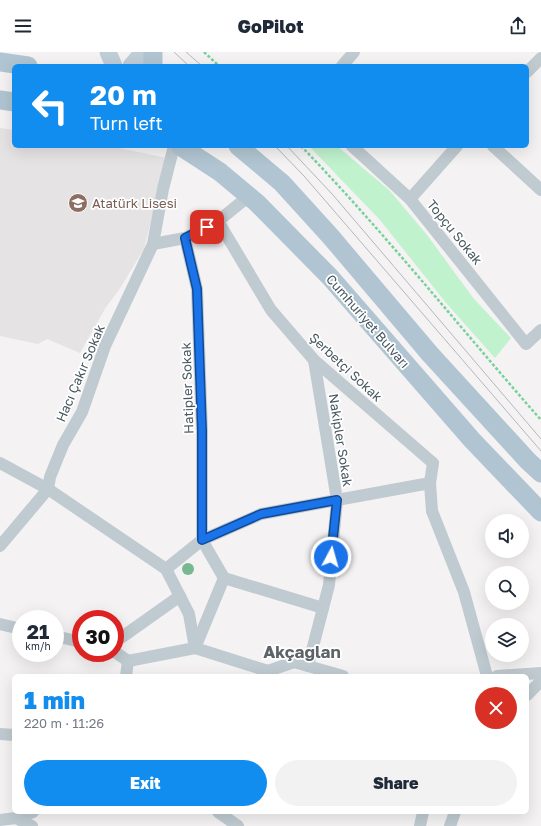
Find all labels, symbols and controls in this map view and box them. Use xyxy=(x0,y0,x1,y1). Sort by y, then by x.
icon: menu xyxy=(12,15,34,37)
text: GoPilot xyxy=(237,15,304,37)
icon: share xyxy=(507,15,529,37)
text: 20 m xyxy=(90,78,157,111)
icon: left xyxy=(24,80,76,132)
text: Turn left xyxy=(90,112,163,134)
school or university icon: Atatürk Lisesi xyxy=(67,192,89,214)
place label: Atatürk Lisesi xyxy=(92,195,177,211)
street label: Topçu Sokak xyxy=(424,196,486,268)
pin xyxy=(190,210,224,244)
icon: arrive xyxy=(196,216,218,238)
street label: Cumhuriyet Bulvarı xyxy=(323,271,413,371)
street label: Hacı Çakır Sokak xyxy=(52,321,108,424)
street label: Şerbetçi Sokak xyxy=(306,329,386,405)
street label: Hatipler Sokak xyxy=(177,341,197,434)
street label: Nakipler Sokak xyxy=(326,392,356,488)
map controls xyxy=(485,514,529,662)
button: sound xyxy=(485,514,529,558)
position arrow xyxy=(310,536,352,578)
button: search xyxy=(485,566,529,610)
speed limit sign: 30 xyxy=(72,610,124,662)
button: layers xyxy=(485,618,529,662)
text: 21 xyxy=(27,619,49,643)
text: km/h xyxy=(25,640,51,652)
district label: Akçağlan xyxy=(263,641,341,662)
text: 1 min xyxy=(24,685,85,714)
button: close xyxy=(475,687,517,729)
text: 220 m · 11:26 xyxy=(24,715,104,731)
button: Exit xyxy=(24,760,267,806)
button: Share xyxy=(275,760,517,806)

